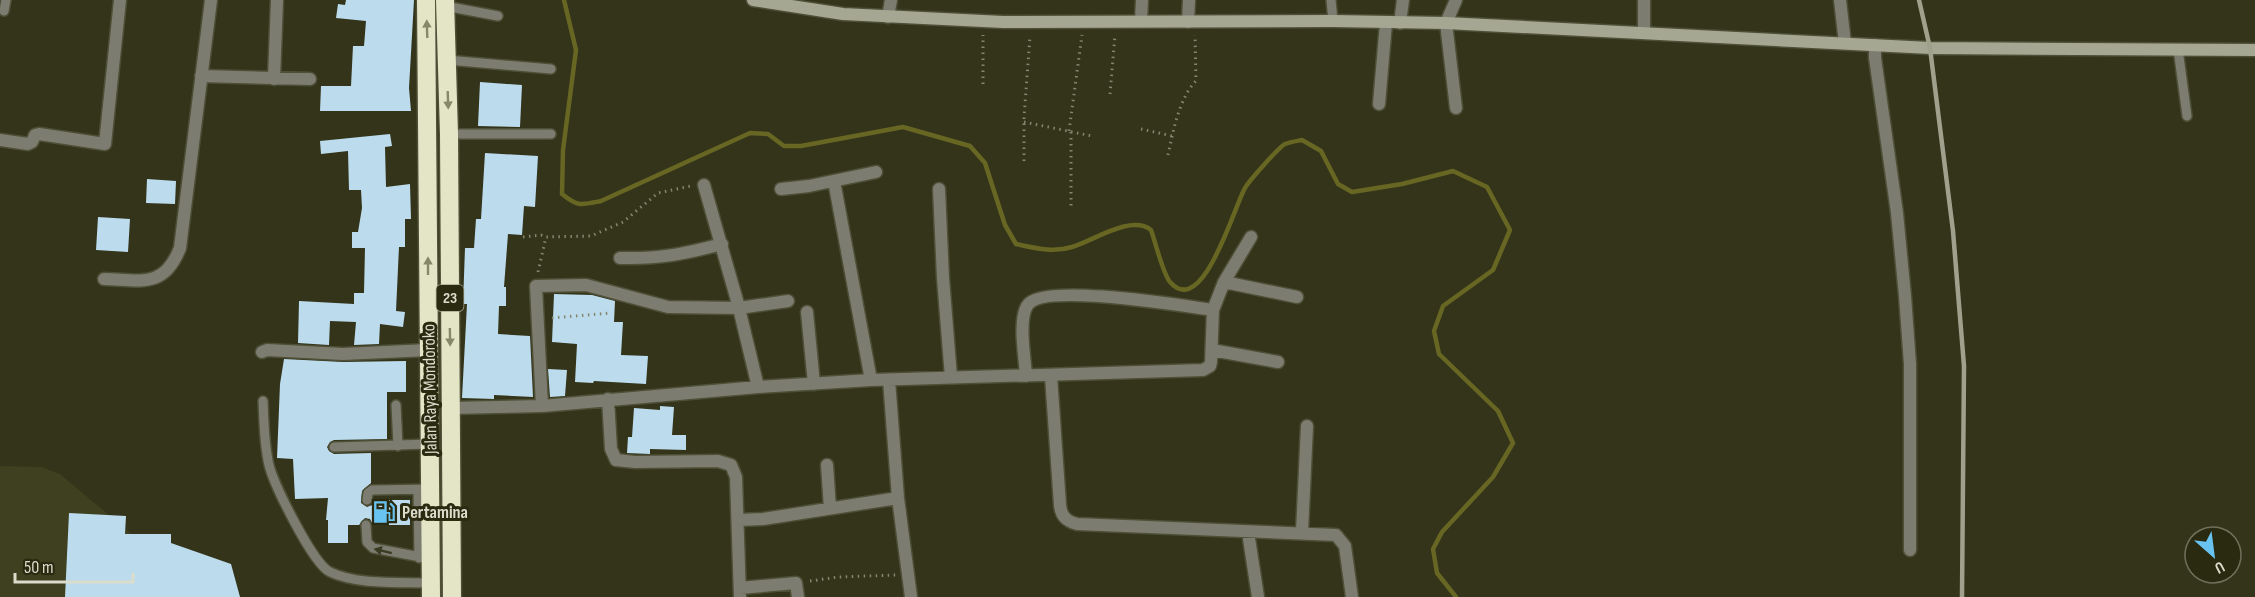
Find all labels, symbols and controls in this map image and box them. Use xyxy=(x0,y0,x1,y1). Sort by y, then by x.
one-way arrow xyxy=(422,19,431,38)
one-way arrow xyxy=(443,91,452,110)
one-way arrow xyxy=(423,256,433,275)
road number: 23 xyxy=(436,285,464,311)
street label: Jalan Raya Mondoroko xyxy=(418,324,442,455)
one-way arrow xyxy=(446,328,455,347)
fuel station icon: Pertamina xyxy=(371,499,397,525)
place label: Pertamina xyxy=(402,502,468,523)
north arrow xyxy=(2183,525,2243,585)
one-way arrow xyxy=(374,545,392,555)
scale bar xyxy=(15,546,134,584)
text: 50 m xyxy=(24,557,54,578)
text: U xyxy=(2211,557,2227,577)

